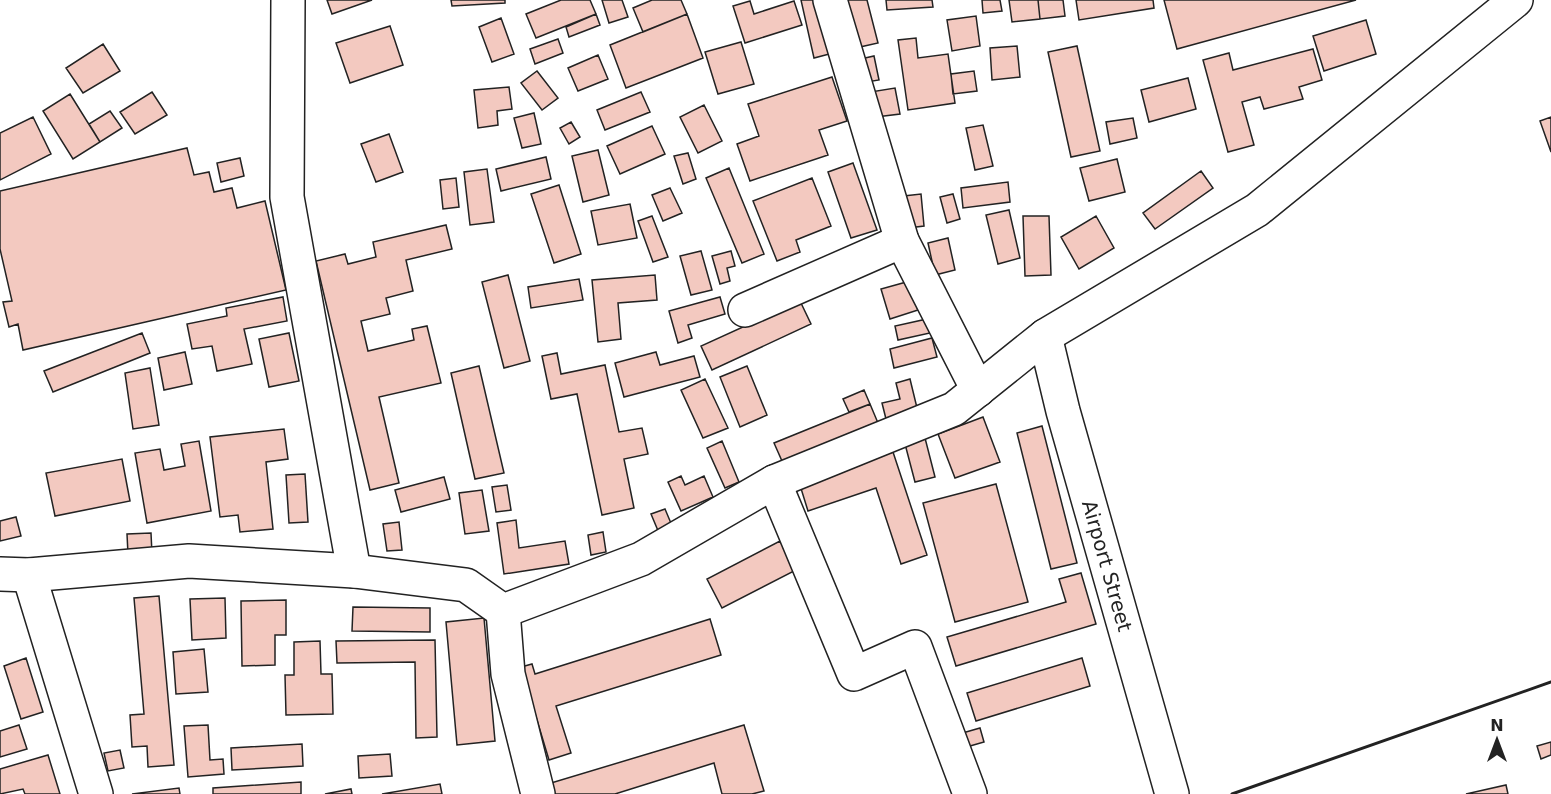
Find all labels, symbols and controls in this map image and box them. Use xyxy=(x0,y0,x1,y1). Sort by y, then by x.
street label: Airport Street xyxy=(1077,497,1137,634)
north arrow xyxy=(1467,710,1527,770)
text: N xyxy=(1490,716,1504,735)

